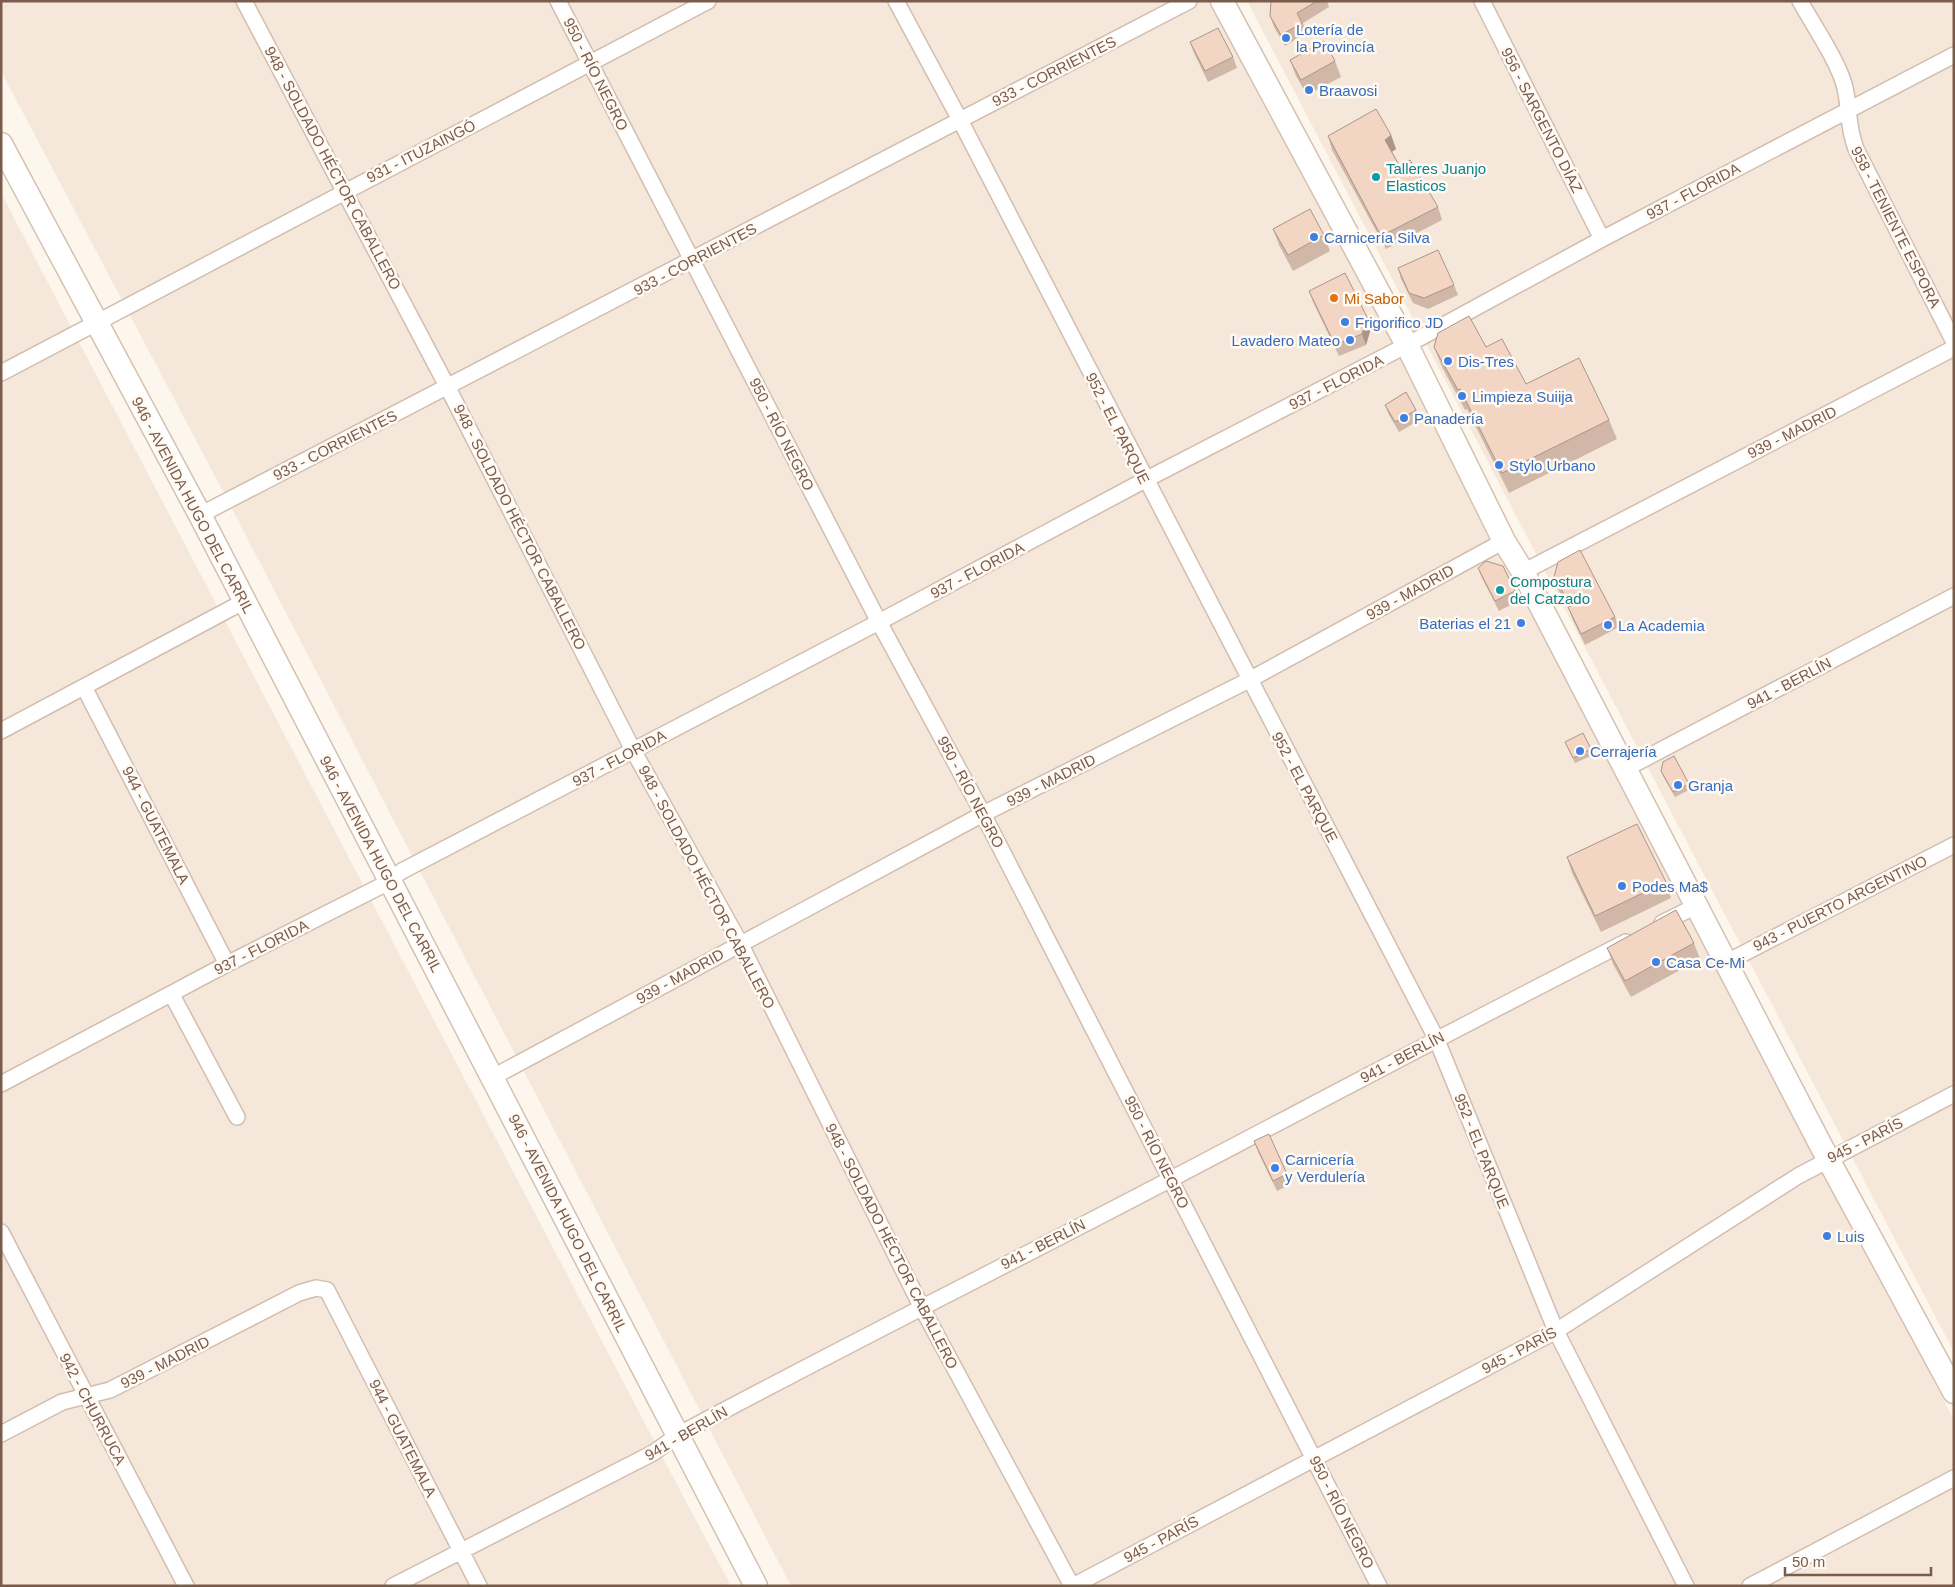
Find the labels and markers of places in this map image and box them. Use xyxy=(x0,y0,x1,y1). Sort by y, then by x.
place label: Lotería de la Provincía xyxy=(1296,21,1375,55)
marker: Lotería de la Provincía xyxy=(1280,32,1292,44)
place label: Braavosi xyxy=(1319,82,1377,99)
marker: Braavosi xyxy=(1303,84,1315,96)
place label: Talleres Juanjo Elasticos xyxy=(1386,160,1486,194)
marker: Talleres Juanjo Elasticos xyxy=(1370,171,1382,183)
place label: Carnicería Silva xyxy=(1324,229,1431,246)
marker: Carnicería Silva xyxy=(1308,231,1320,243)
place label: Mi Sabor xyxy=(1344,290,1404,307)
marker: Mi Sabor xyxy=(1328,292,1340,304)
place label: Frigorifico JD xyxy=(1355,314,1444,331)
marker: Frigorifico JD xyxy=(1339,316,1351,328)
place label: Lavadero Mateo xyxy=(1232,332,1340,349)
marker: Lavadero Mateo xyxy=(1344,334,1356,346)
place label: Dis-Tres xyxy=(1458,353,1514,370)
marker: Dis-Tres xyxy=(1442,355,1454,367)
place label: Limpieza Suiija xyxy=(1472,388,1574,405)
marker: Limpieza Suiija xyxy=(1456,390,1468,402)
place label: Panadería xyxy=(1414,410,1484,427)
marker: Panadería xyxy=(1398,412,1410,424)
place label: Stylo Urbano xyxy=(1509,457,1596,474)
marker: Stylo Urbano xyxy=(1493,459,1505,471)
place label: Compostura del Catzado xyxy=(1510,573,1592,607)
marker: Compostura del Catzado xyxy=(1494,584,1506,596)
place label: Baterias el 21 xyxy=(1419,615,1511,632)
marker: Baterias el 21 xyxy=(1515,617,1527,629)
place label: La Academia xyxy=(1618,617,1705,634)
marker: La Academia xyxy=(1602,619,1614,631)
place label: Cerrajería xyxy=(1590,743,1657,760)
marker: Cerrajería xyxy=(1574,745,1586,757)
place label: Granja xyxy=(1688,777,1734,794)
marker: Granja xyxy=(1672,779,1684,791)
place label: Podes Ma$ xyxy=(1632,878,1709,895)
marker: Podes Ma$ xyxy=(1616,880,1628,892)
place label: Casa Ce-Mi xyxy=(1666,954,1745,971)
marker: Casa Ce-Mi xyxy=(1650,956,1662,968)
place label: Carnicería y Verdulería xyxy=(1285,1151,1366,1185)
marker: Carnicería y Verdulería xyxy=(1269,1162,1281,1174)
place label: Luis xyxy=(1837,1228,1865,1245)
marker: Luis xyxy=(1821,1230,1833,1242)

